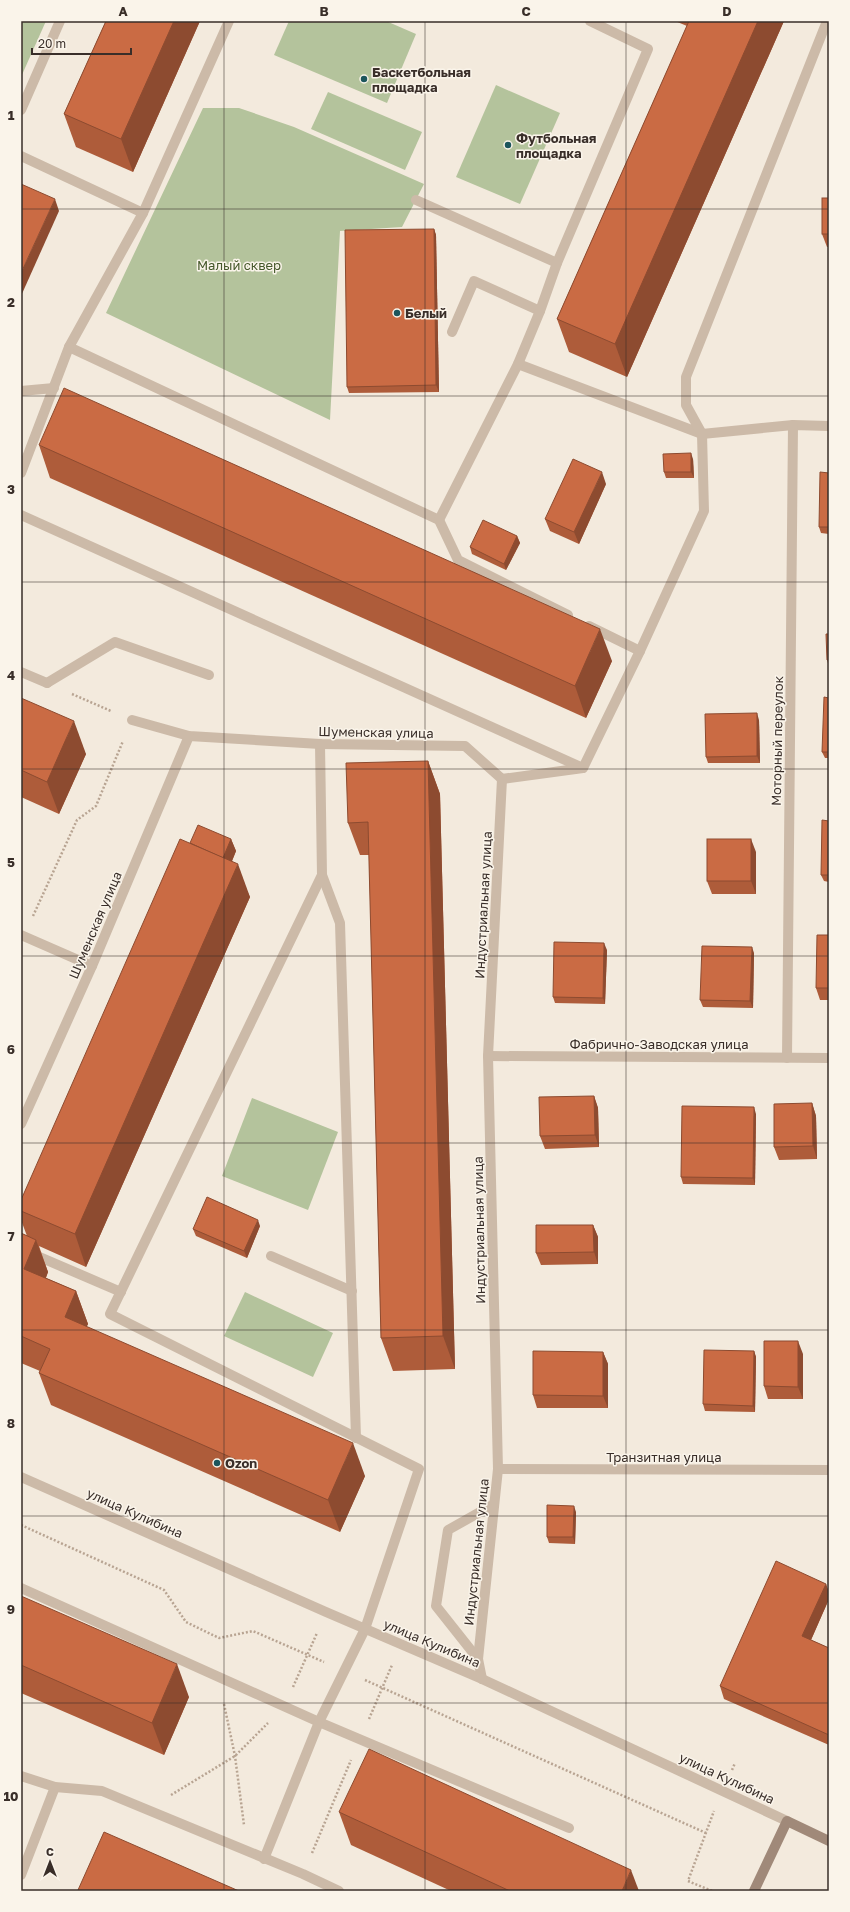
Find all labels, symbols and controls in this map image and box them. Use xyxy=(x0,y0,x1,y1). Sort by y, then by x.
text: A xyxy=(118,3,128,19)
text: B xyxy=(319,3,329,19)
text: C xyxy=(521,3,531,19)
text: D xyxy=(722,3,732,19)
scale bar xyxy=(32,30,131,56)
text: 20 m xyxy=(38,36,66,51)
place label: Баскетбольная площадка xyxy=(372,64,471,95)
marker: Баскетбольная площадка xyxy=(359,74,369,84)
text: 1 xyxy=(8,107,15,123)
place label: Футбольная площадка xyxy=(516,130,596,161)
marker: Футбольная площадка xyxy=(503,140,513,150)
park label: Малый сквер xyxy=(197,257,281,273)
text: 2 xyxy=(7,294,15,310)
place label: Белый xyxy=(405,305,447,321)
marker: Белый xyxy=(392,308,402,318)
text: 3 xyxy=(7,481,15,497)
text: 4 xyxy=(7,667,15,683)
street label: Моторный переулок xyxy=(768,675,786,806)
street label: Шуменская улица xyxy=(318,723,434,741)
street label: Индустриальная улица xyxy=(471,831,495,979)
text: 5 xyxy=(7,854,15,870)
street label: Шуменская улица xyxy=(65,869,125,981)
street label: Фабрично-Заводская улица xyxy=(569,1036,749,1052)
text: 6 xyxy=(7,1041,15,1057)
street label: Индустриальная улица xyxy=(470,1156,488,1304)
text: 7 xyxy=(7,1228,15,1244)
text: 8 xyxy=(7,1415,15,1431)
street label: Транзитная улица xyxy=(606,1449,722,1465)
place label: Ozon xyxy=(225,1455,257,1471)
marker: Ozon xyxy=(212,1458,222,1468)
street label: Индустриальная улица xyxy=(460,1478,492,1626)
street label: улица Кулибина xyxy=(85,1485,185,1541)
text: 9 xyxy=(7,1601,15,1617)
street label: улица Кулибина xyxy=(381,1615,483,1671)
street label: улица Кулибина xyxy=(677,1749,777,1807)
text: 10 xyxy=(3,1788,19,1804)
north arrow xyxy=(30,1842,70,1882)
text: С xyxy=(46,1845,54,1858)

